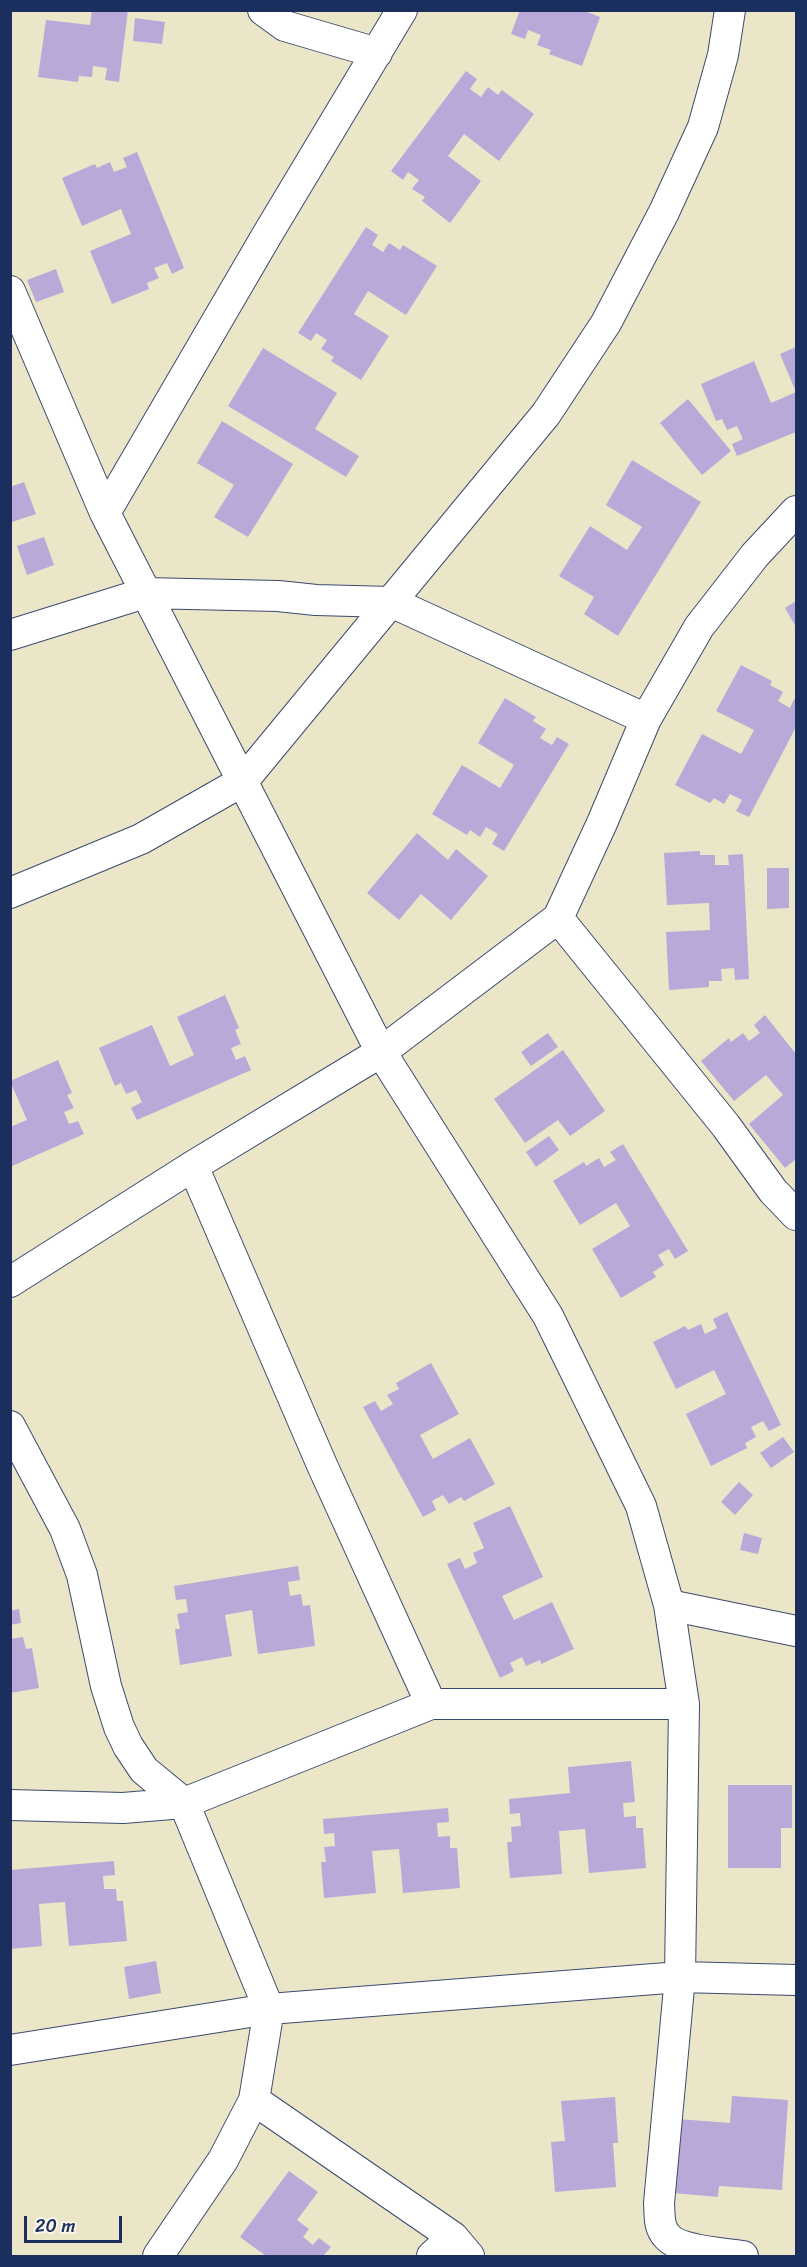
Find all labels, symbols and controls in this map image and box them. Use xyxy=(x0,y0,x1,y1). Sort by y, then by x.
scale bar xyxy=(27,2204,124,2242)
text: 20 m xyxy=(35,2210,75,2242)

